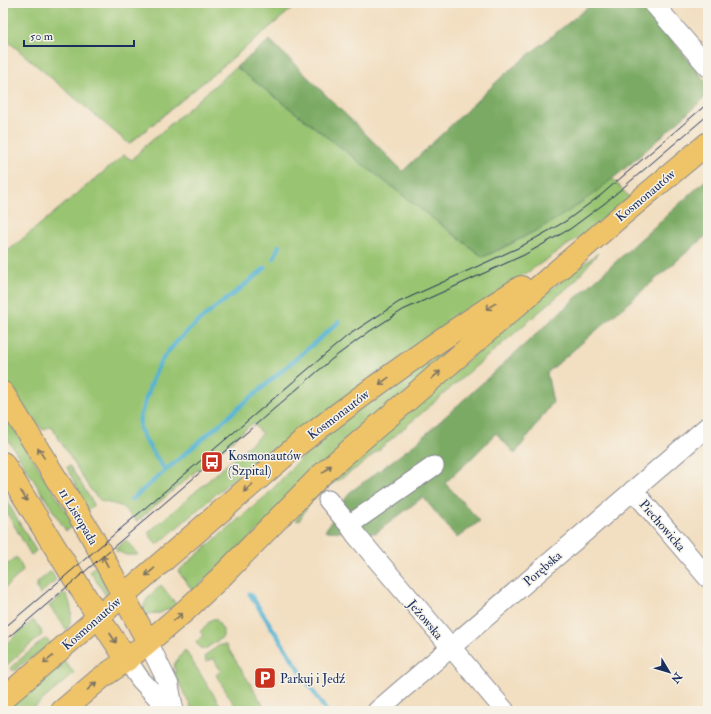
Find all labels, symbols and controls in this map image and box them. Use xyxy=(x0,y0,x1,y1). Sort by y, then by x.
scale bar xyxy=(24,22,134,48)
text: 50 m xyxy=(30,29,54,44)
street label: Kosmonautów xyxy=(613,166,679,225)
one-way arrow xyxy=(485,303,497,311)
one-way arrow xyxy=(431,371,441,380)
one-way arrow xyxy=(379,377,390,385)
street label: Kosmonautów xyxy=(305,386,373,443)
one-way arrow xyxy=(36,447,44,459)
place label: Kosmonautów (Szpital) xyxy=(228,448,302,480)
bus stop icon: Kosmonautów (Szpital) xyxy=(199,449,225,475)
one-way arrow xyxy=(322,465,333,474)
one-way arrow xyxy=(243,483,254,492)
street label: 11 Listopada xyxy=(54,485,102,549)
one-way arrow xyxy=(20,490,28,501)
street label: Piechowicka xyxy=(636,497,689,555)
street label: Porębska xyxy=(520,547,566,590)
one-way arrow xyxy=(101,555,109,567)
one-way arrow xyxy=(144,568,155,577)
street label: Kosmonautów xyxy=(59,593,125,654)
street label: Jeżowska xyxy=(403,596,447,643)
one-way arrow xyxy=(173,612,184,621)
one-way arrow xyxy=(109,633,117,644)
north arrow xyxy=(649,652,689,692)
one-way arrow xyxy=(42,656,53,665)
parking icon: Parkuj i Jedź xyxy=(252,665,278,691)
text: N xyxy=(668,669,685,687)
place label: Parkuj i Jedź xyxy=(280,671,346,687)
one-way arrow xyxy=(87,681,97,691)

